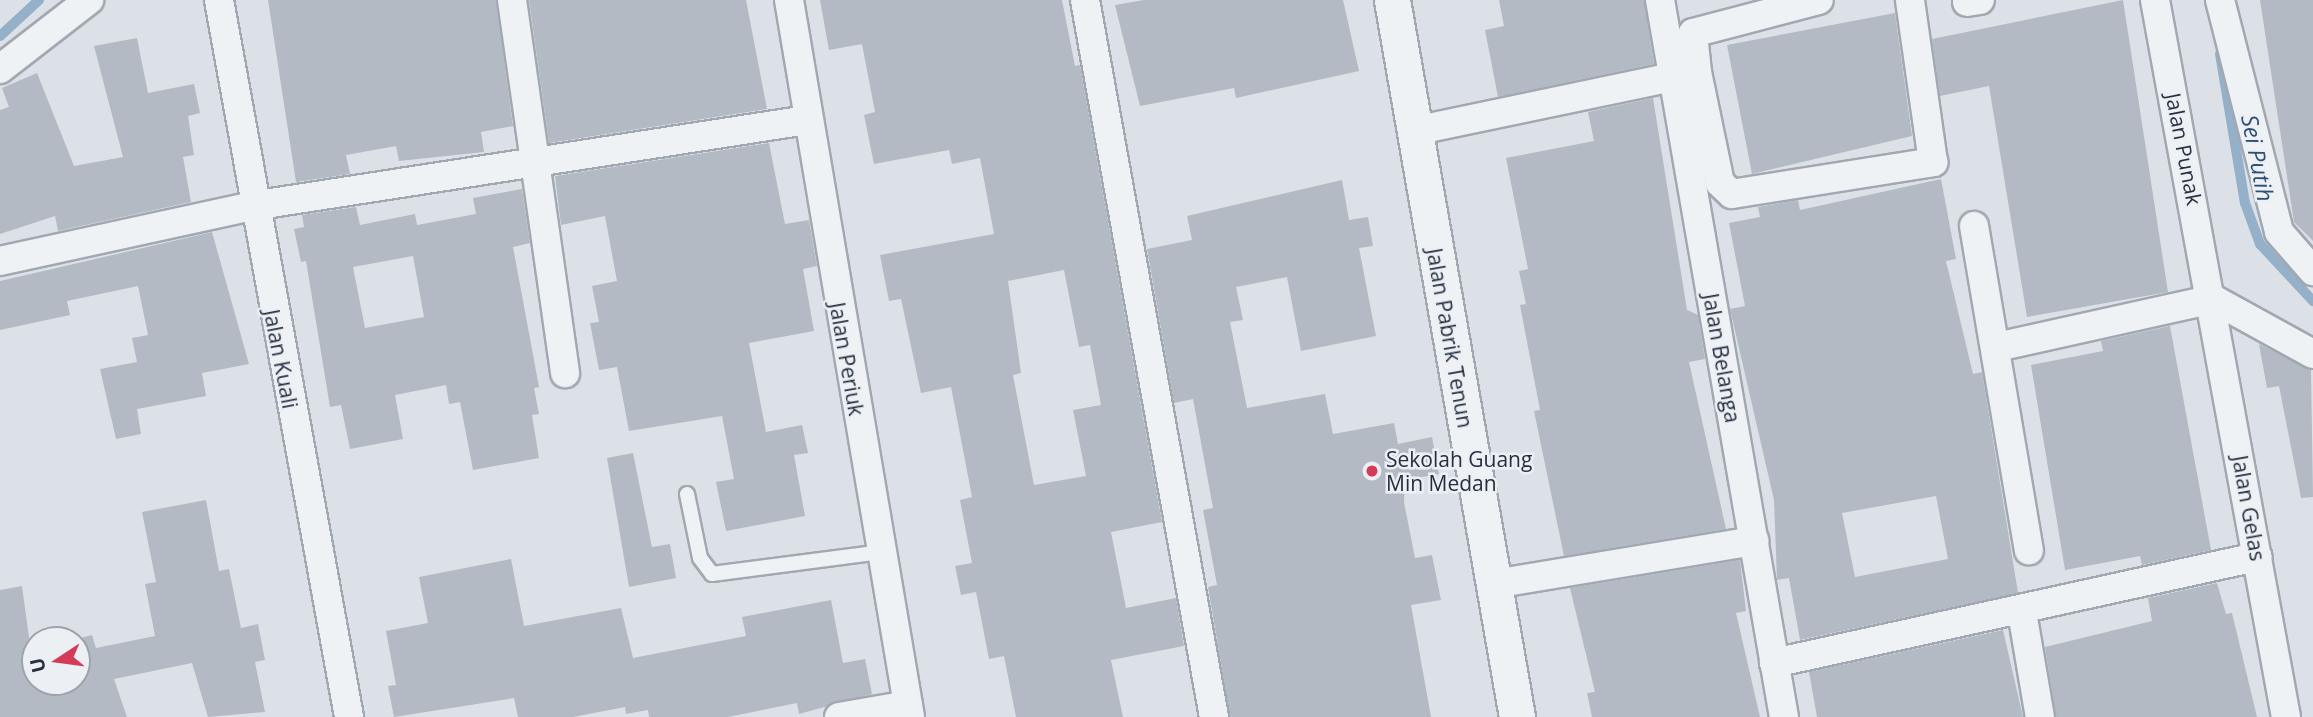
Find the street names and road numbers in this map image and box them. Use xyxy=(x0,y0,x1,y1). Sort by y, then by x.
street label: Jalan Punak xyxy=(2161,91,2207,207)
street label: Jalan Pabrik Tenun xyxy=(1422,246,1478,430)
street label: Jalan Belanga xyxy=(1698,291,1746,425)
street label: Jalan Periuk xyxy=(825,300,869,418)
street label: Jalan Kuali xyxy=(259,307,303,411)
street label: Jalan Gelas xyxy=(2227,453,2271,563)

